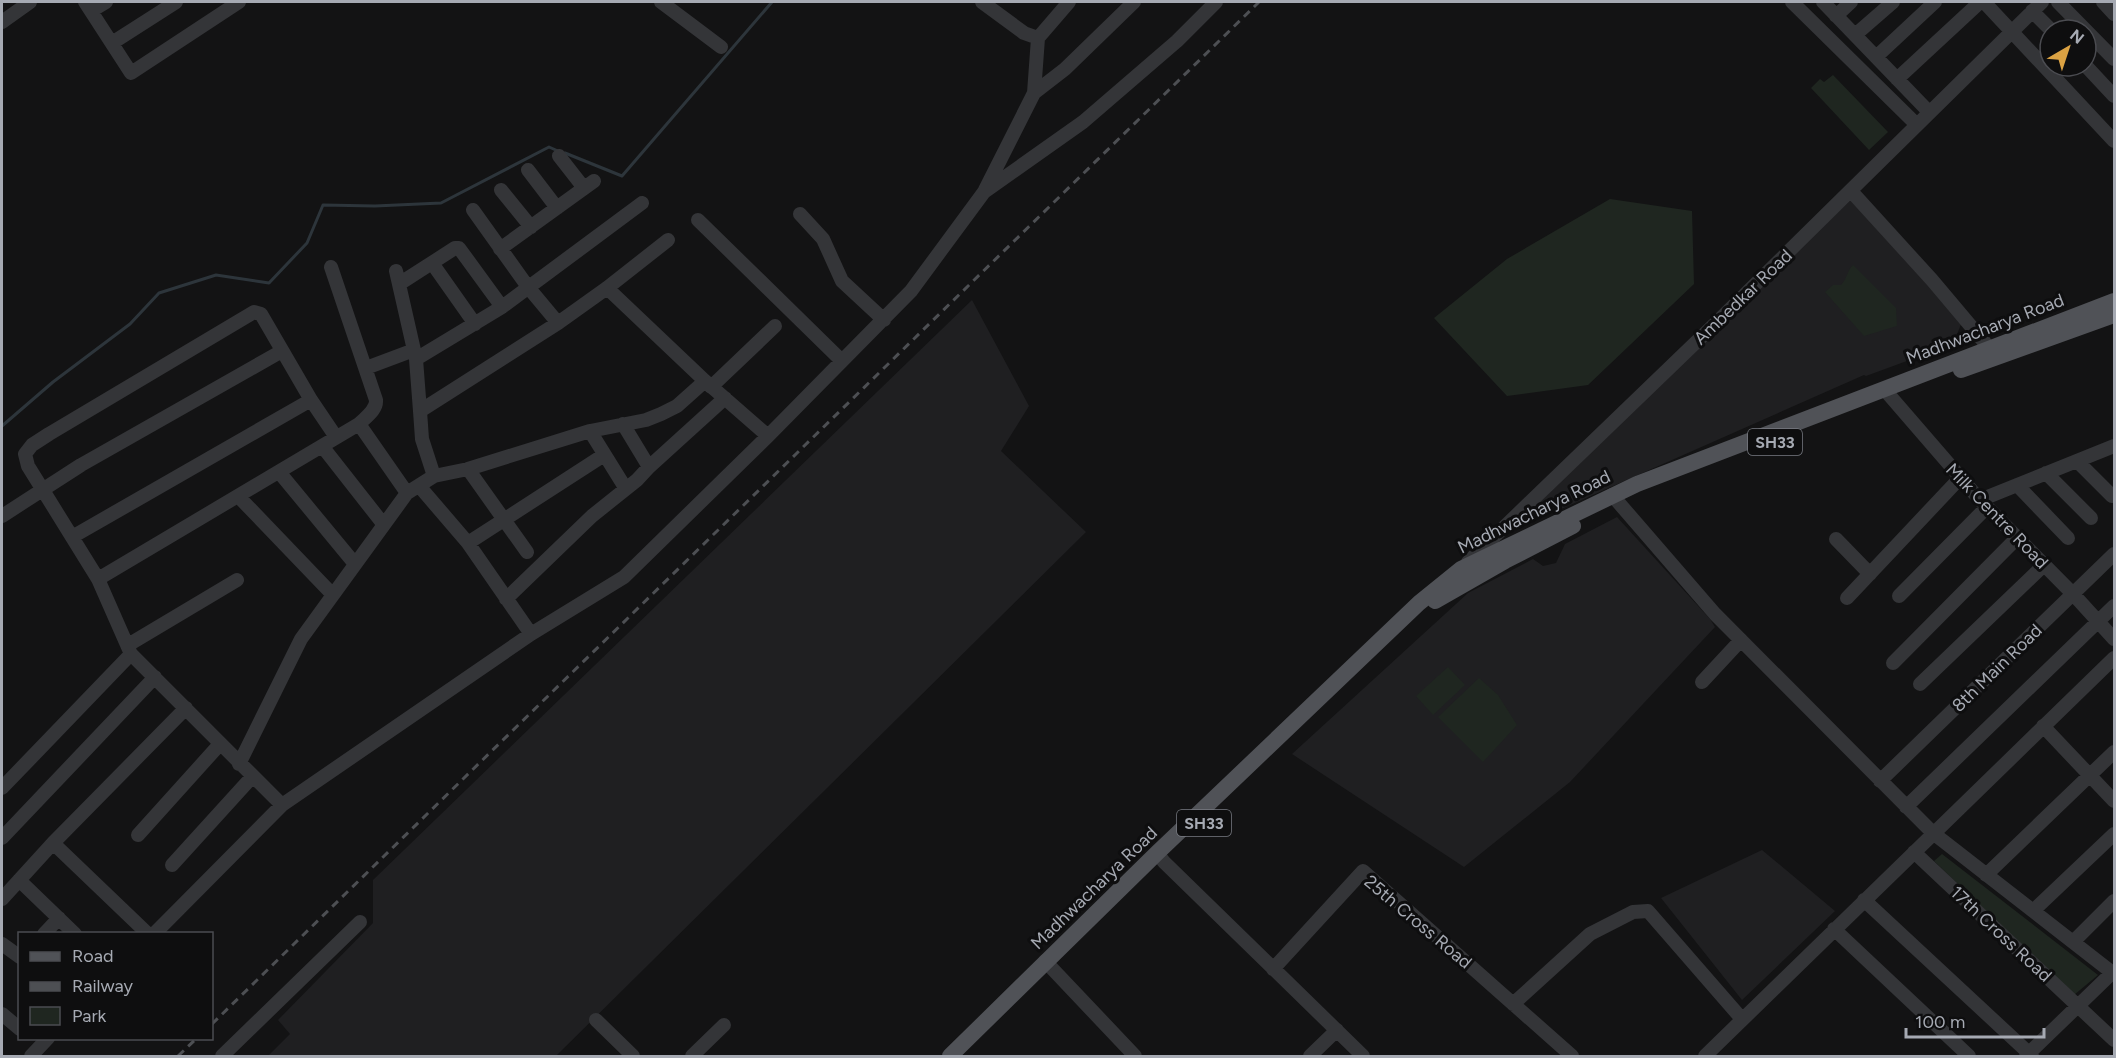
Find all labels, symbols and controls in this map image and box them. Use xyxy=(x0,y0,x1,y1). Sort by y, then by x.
north arrow xyxy=(2038,18,2098,78)
text: N xyxy=(2066,25,2088,48)
street label: Ambedkar Road xyxy=(1689,245,1797,349)
street label: Madhwacharya Road xyxy=(1903,289,2067,369)
road number: SH33 xyxy=(1748,429,1802,455)
street label: Milk Centre Road xyxy=(1941,459,2053,573)
street label: Madhwacharya Road xyxy=(1454,465,1614,559)
street label: 8th Main Road xyxy=(1947,619,2047,717)
road number: SH33 xyxy=(1177,810,1231,836)
street label: Madhwacharya Road xyxy=(1026,822,1162,954)
street label: 25th Cross Road xyxy=(1360,871,1476,973)
street label: 17th Cross Road xyxy=(1946,881,2056,987)
legend xyxy=(18,932,213,1040)
text: Road xyxy=(72,945,113,967)
text: Railway xyxy=(72,975,134,997)
scale bar xyxy=(1906,1001,2044,1039)
text: Park xyxy=(72,1005,107,1027)
text: 100 m xyxy=(1915,1011,1965,1033)

